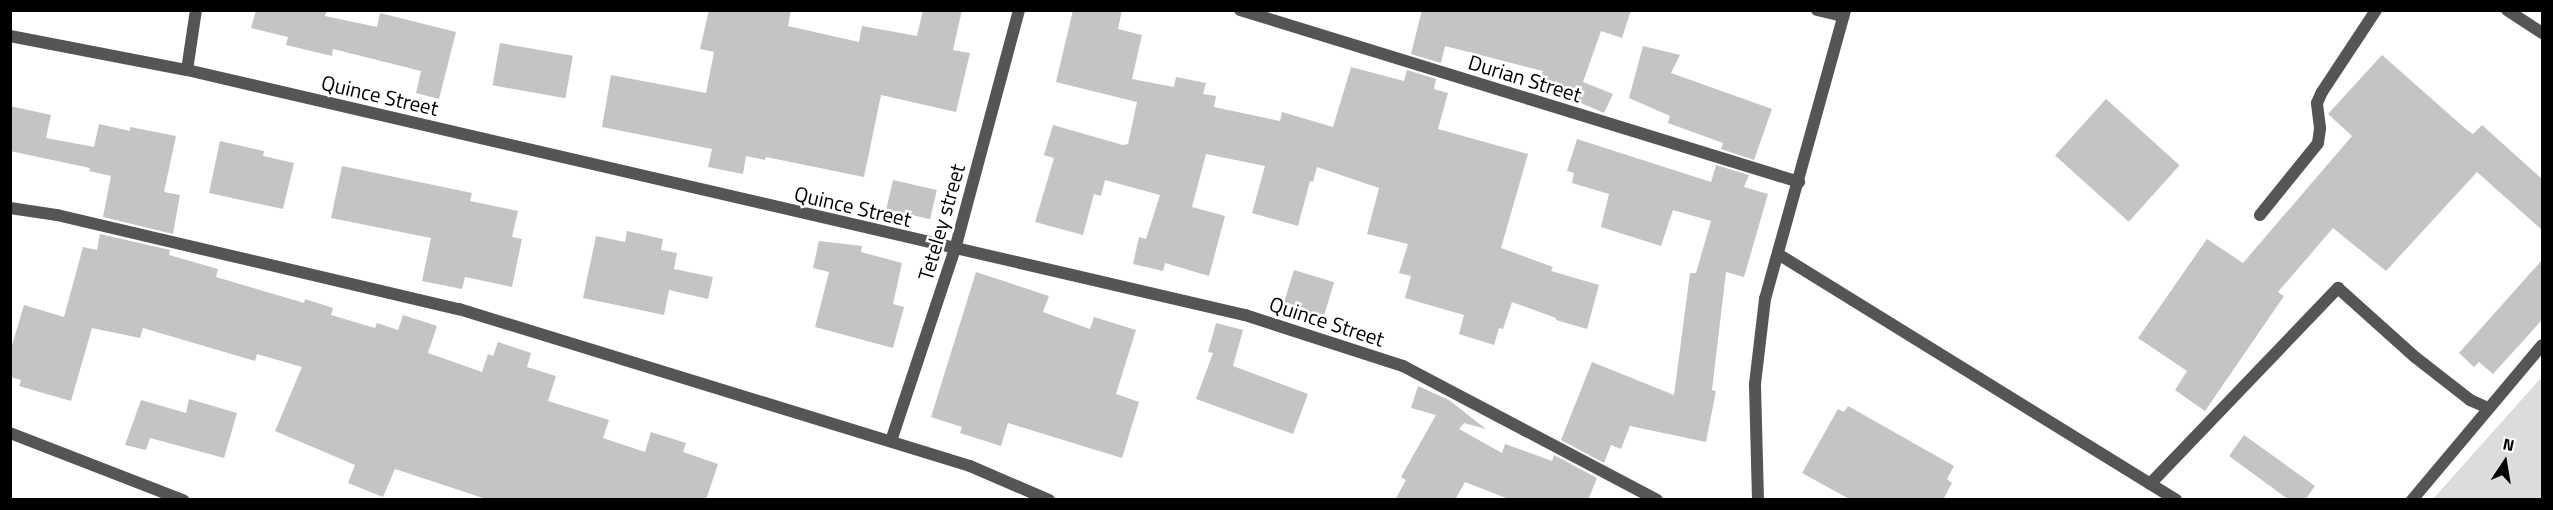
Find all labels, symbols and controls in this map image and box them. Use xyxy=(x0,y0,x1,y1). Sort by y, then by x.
street label: Durian Street xyxy=(1465,49,1585,107)
street label: Quince Street xyxy=(319,69,441,121)
street label: Teteley street xyxy=(912,161,970,283)
street label: Quince Street xyxy=(792,180,914,232)
street label: Quince Street xyxy=(1266,291,1388,351)
north arrow xyxy=(2475,432,2535,492)
text: N xyxy=(2501,432,2517,457)

